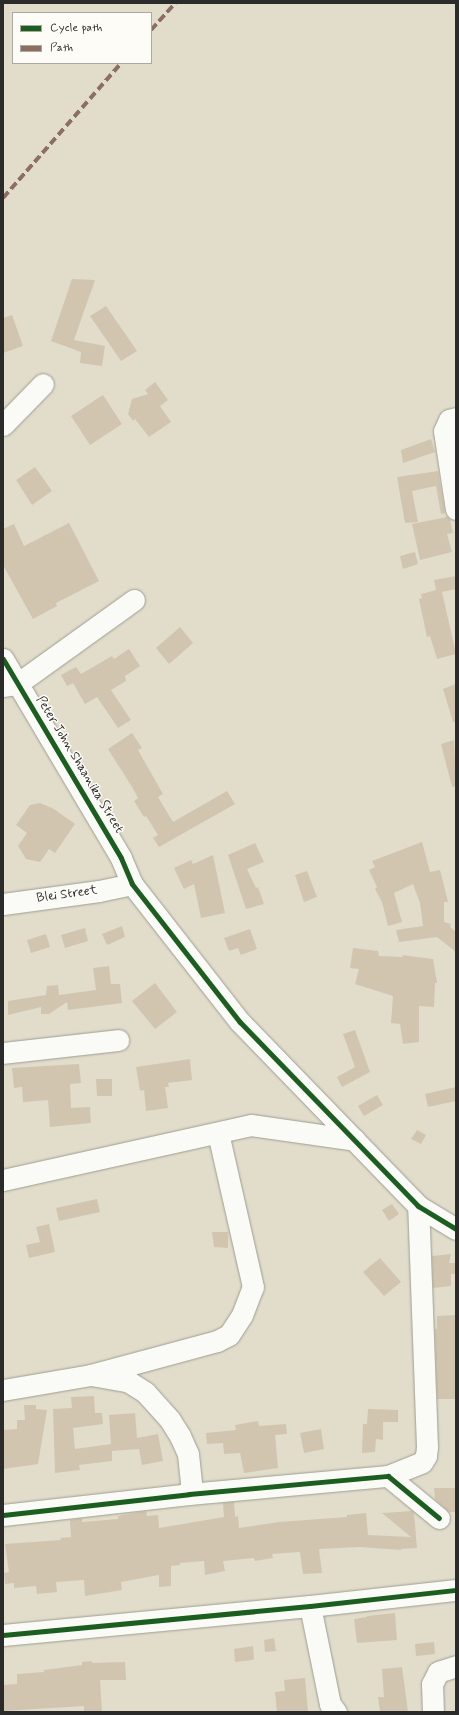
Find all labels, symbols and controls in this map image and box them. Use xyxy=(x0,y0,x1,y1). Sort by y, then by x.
legend xyxy=(12,12,152,64)
text: Cycle path xyxy=(50,20,102,36)
text: Path xyxy=(50,40,73,56)
street label: Peter John Shaanika Street xyxy=(31,692,127,838)
street label: Blei Street xyxy=(36,883,98,907)

